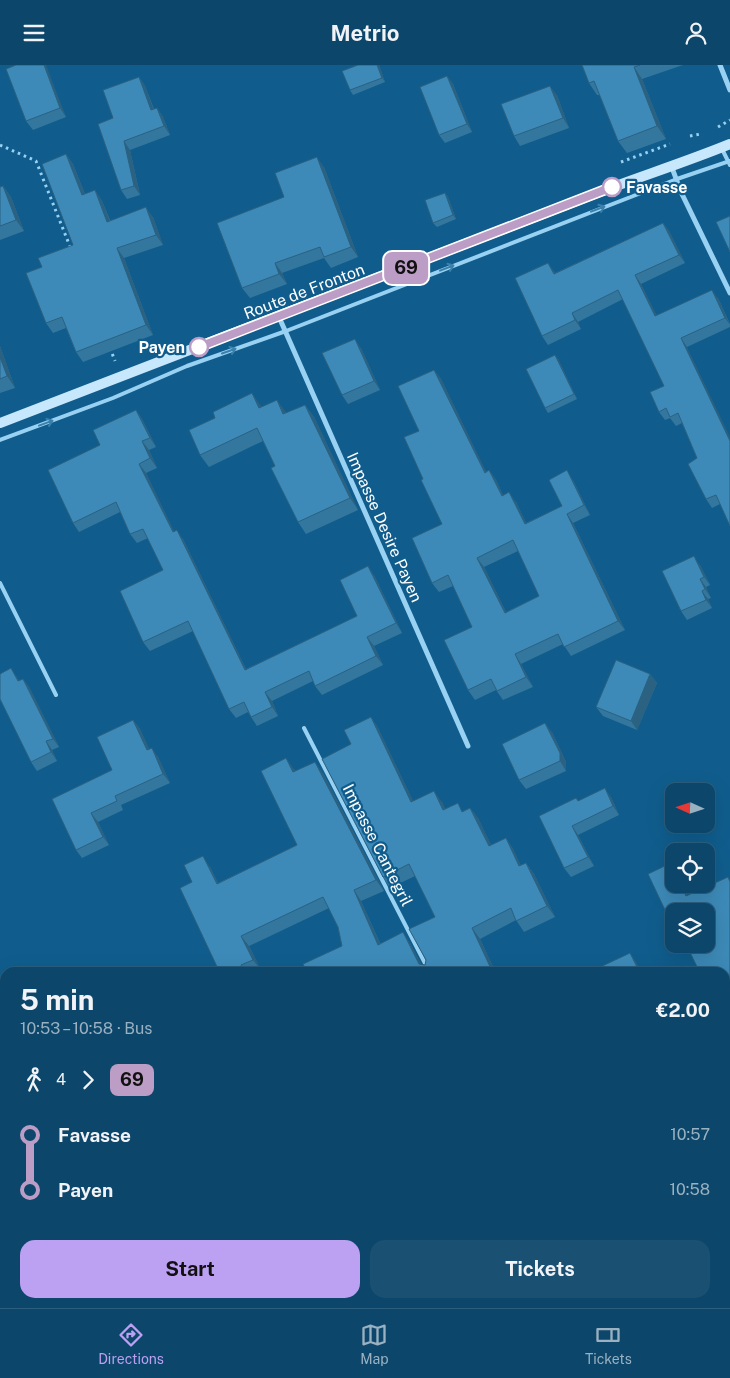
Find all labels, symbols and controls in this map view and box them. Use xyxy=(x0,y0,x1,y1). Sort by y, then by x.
icon: menu xyxy=(20,19,48,47)
icon: person xyxy=(682,19,710,47)
text: Metrio xyxy=(331,20,399,46)
marker: Favasse xyxy=(602,177,622,197)
place label: Favasse xyxy=(626,178,687,197)
one-way arrow xyxy=(590,204,605,214)
line badge: 69 xyxy=(384,252,428,284)
text: 69 xyxy=(394,257,418,278)
street label: Route de Fronton xyxy=(241,260,367,323)
one-way arrow xyxy=(438,263,454,272)
marker: Payen xyxy=(189,337,209,357)
place label: Payen xyxy=(139,338,185,357)
one-way arrow xyxy=(221,346,237,355)
one-way arrow xyxy=(38,418,53,427)
street label: Impasse Desire Payen xyxy=(343,449,426,605)
street label: Impasse Cantegril xyxy=(339,781,417,910)
north arrow xyxy=(665,783,715,833)
map controls xyxy=(665,783,715,953)
button: locate xyxy=(665,843,715,893)
button: layers xyxy=(665,903,715,953)
text: 5 min xyxy=(20,983,94,1016)
text: €2.00 xyxy=(656,999,710,1021)
text: 10:53 – 10:58 · Bus xyxy=(20,1019,152,1038)
icon: walk xyxy=(20,1066,48,1094)
icon: forward xyxy=(74,1066,102,1094)
text: 69 xyxy=(120,1069,144,1090)
text: 4 xyxy=(56,1070,66,1089)
text: Favasse xyxy=(58,1124,131,1146)
text: 10:57 xyxy=(670,1125,710,1144)
text: Payen xyxy=(58,1179,113,1201)
text: 10:58 xyxy=(669,1180,710,1199)
button: Start xyxy=(20,1240,360,1298)
button: Tickets xyxy=(370,1240,710,1298)
tab: Directions xyxy=(98,1321,164,1367)
tab: Map xyxy=(360,1321,389,1367)
tab: Tickets xyxy=(585,1321,632,1367)

